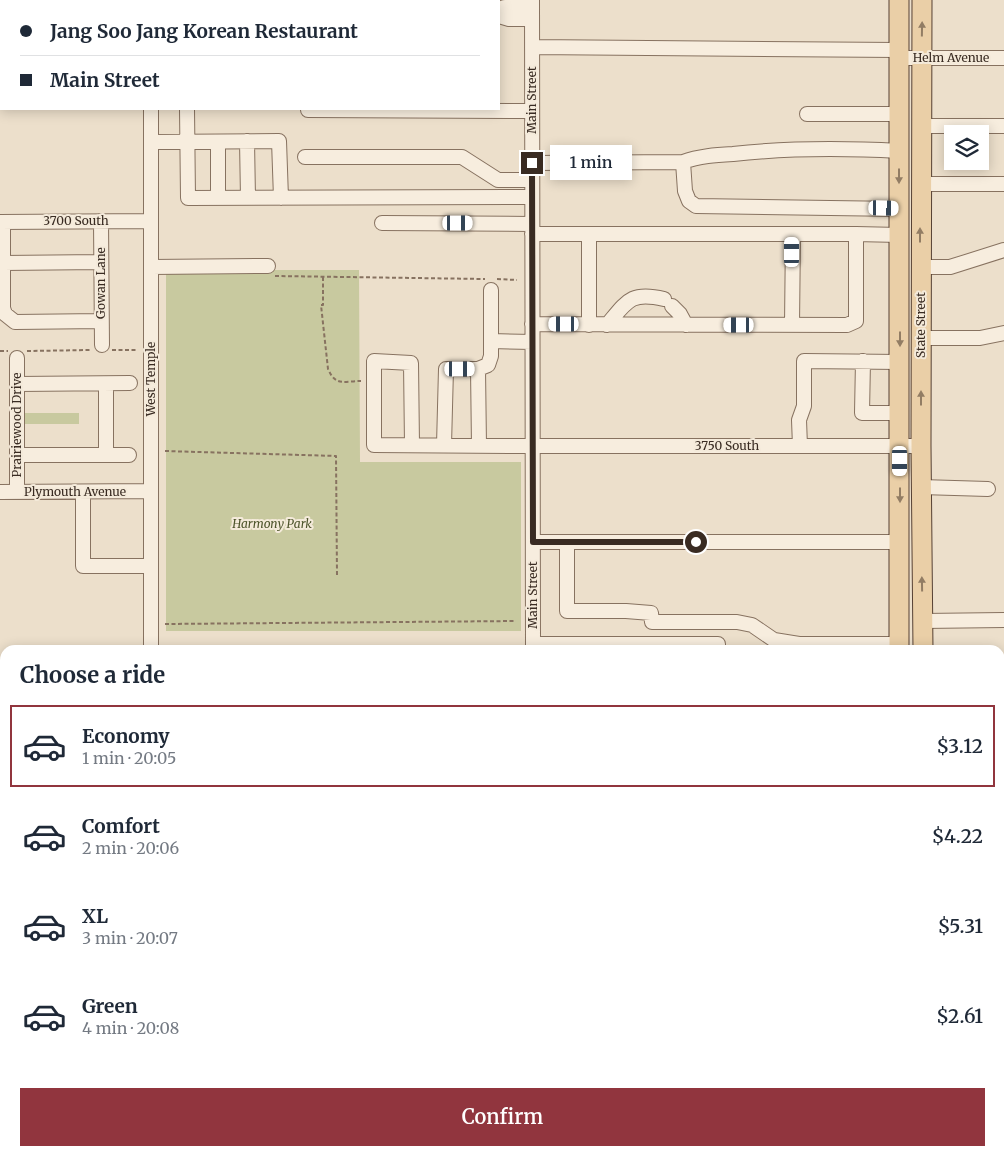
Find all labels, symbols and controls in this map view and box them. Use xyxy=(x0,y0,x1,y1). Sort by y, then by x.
text: Jang Soo Jang Korean Restaurant xyxy=(50,19,358,43)
one-way arrow xyxy=(918,21,926,37)
street label: Helm Avenue xyxy=(913,50,989,65)
street label: Main Street xyxy=(524,66,539,134)
text: Main Street xyxy=(50,68,160,92)
map controls xyxy=(944,125,989,170)
button: layers xyxy=(944,125,989,170)
callout: 1 min xyxy=(550,146,632,180)
route end xyxy=(521,152,543,174)
text: 1 min xyxy=(569,152,613,172)
one-way arrow xyxy=(895,169,903,185)
car xyxy=(868,200,899,216)
street label: 3700 South xyxy=(43,213,109,228)
car xyxy=(443,216,473,231)
one-way arrow xyxy=(916,227,924,243)
car xyxy=(784,237,799,267)
street label: Gowan Lane xyxy=(93,247,108,319)
street label: State Street xyxy=(913,292,928,358)
car xyxy=(549,317,579,332)
car xyxy=(724,318,754,333)
one-way arrow xyxy=(896,331,904,347)
street label: West Temple xyxy=(143,342,158,417)
car xyxy=(445,362,475,377)
street label: Prairiewood Drive xyxy=(9,373,24,477)
one-way arrow xyxy=(917,389,925,405)
street label: 3750 South xyxy=(695,438,759,453)
car xyxy=(892,446,907,476)
street label: Plymouth Avenue xyxy=(24,484,126,499)
one-way arrow xyxy=(895,487,903,503)
park label: Harmony Park xyxy=(231,516,312,531)
route start xyxy=(685,531,707,553)
street label: Main Street xyxy=(525,561,540,629)
one-way arrow xyxy=(918,576,926,592)
text: Choose a ride xyxy=(20,661,165,689)
icon: car xyxy=(22,724,67,769)
text: Economy xyxy=(82,724,170,748)
text: $3.12 xyxy=(937,734,983,758)
text: 1 min · 20:05 xyxy=(82,748,176,768)
icon: car xyxy=(22,814,67,859)
text: Comfort xyxy=(82,814,160,838)
text: $4.22 xyxy=(932,824,983,848)
text: 2 min · 20:06 xyxy=(82,838,179,858)
icon: car xyxy=(22,904,67,949)
text: XL xyxy=(82,904,108,928)
text: $5.31 xyxy=(938,914,983,938)
text: 3 min · 20:07 xyxy=(82,928,178,948)
icon: car xyxy=(22,994,67,1039)
text: Green xyxy=(82,994,138,1018)
text: $2.61 xyxy=(936,1004,983,1028)
text: 4 min · 20:08 xyxy=(82,1018,179,1038)
button: Confirm xyxy=(20,1088,985,1146)

